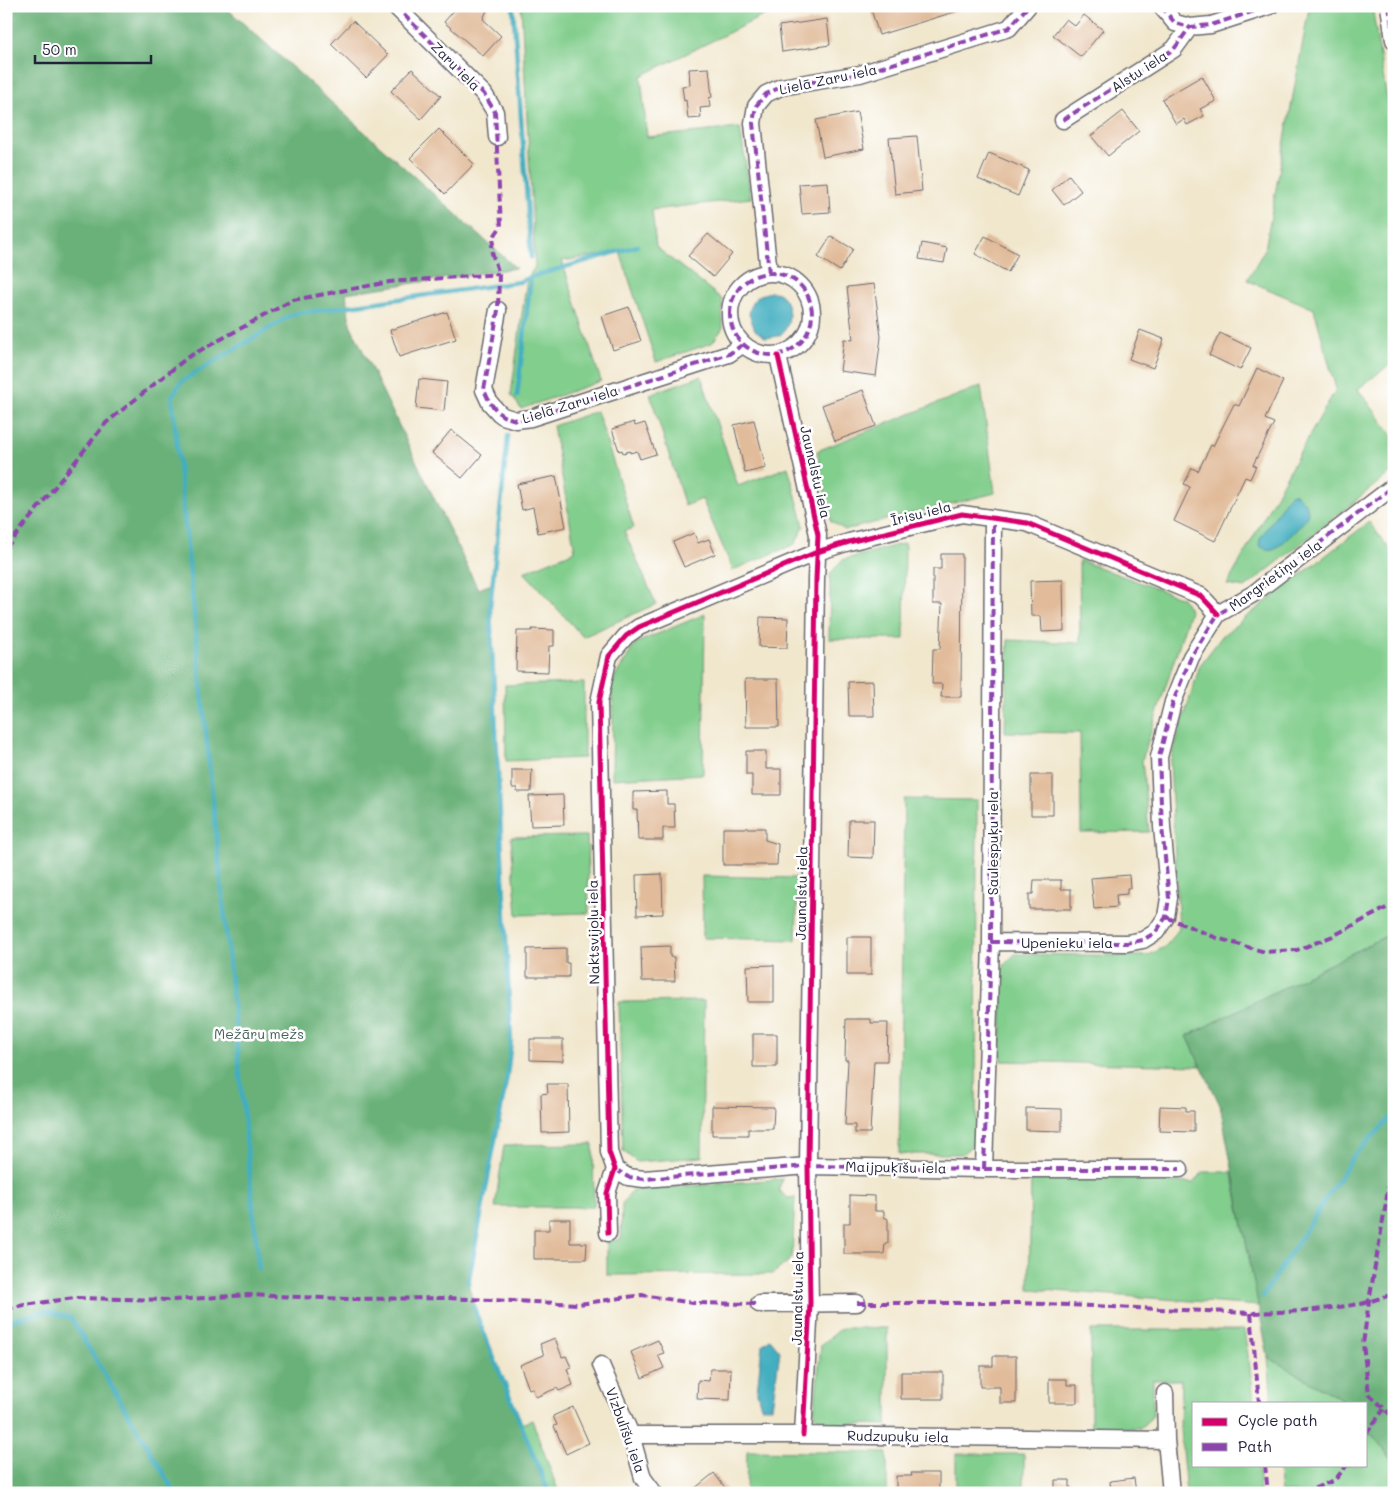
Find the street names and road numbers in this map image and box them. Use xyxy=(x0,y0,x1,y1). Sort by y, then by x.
street label: Zaru iela xyxy=(427,37,485,95)
street label: Alstu iela xyxy=(1107,46,1171,96)
street label: Lielā Zaru iela xyxy=(777,59,879,99)
street label: Lielā Zaru iela xyxy=(520,380,620,428)
street label: Jaunalstu iela xyxy=(796,424,836,520)
street label: Īrisu iela xyxy=(889,496,953,530)
street label: Margrietiņu iela xyxy=(1225,535,1325,615)
street label: Saulespuķu iela xyxy=(983,791,1002,895)
street label: Jaunalstu iela xyxy=(791,846,811,940)
street label: Naktsvijoļu iela xyxy=(583,879,603,985)
street label: Upenieku iela xyxy=(1021,933,1113,952)
street label: Maijpuķīšu iela xyxy=(845,1157,947,1177)
street label: Jaunalstu iela xyxy=(787,1251,807,1345)
street label: Vizbulīšu iela xyxy=(602,1385,650,1475)
street label: Rudzupuķu iela xyxy=(847,1426,949,1446)

